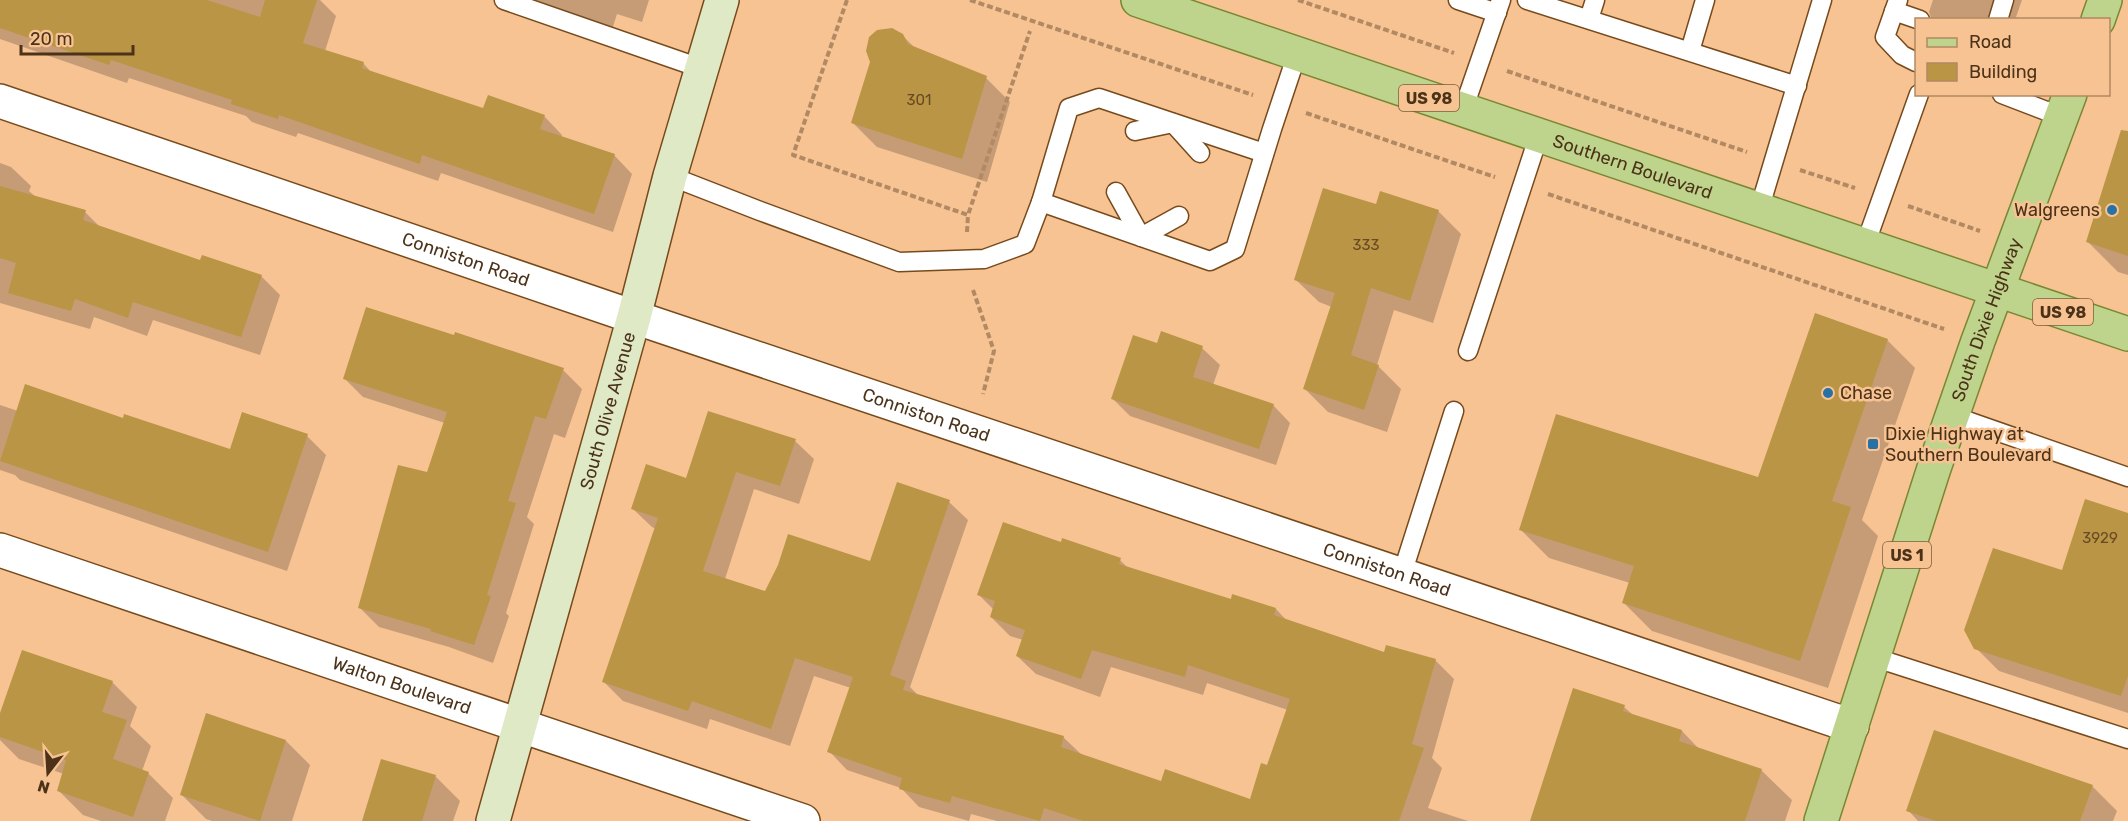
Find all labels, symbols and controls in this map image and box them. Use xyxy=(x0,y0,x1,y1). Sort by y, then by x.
scale bar xyxy=(21,18,134,56)
legend xyxy=(1915,18,2110,96)
text: 20 m xyxy=(30,28,72,50)
text: Road xyxy=(1969,31,2012,53)
text: Building xyxy=(1969,61,2037,83)
road number: US 98 xyxy=(1399,85,1459,111)
house number: 301 xyxy=(907,91,931,109)
street label: Southern Boulevard xyxy=(1550,130,1715,204)
place label: Walgreens xyxy=(2014,199,2100,221)
marker: Walgreens xyxy=(2105,203,2119,217)
street label: Conniston Road xyxy=(399,228,532,292)
street label: South Dixie Highway xyxy=(1947,235,2027,405)
house number: 333 xyxy=(1352,236,1380,254)
road number: US 98 xyxy=(2033,299,2093,325)
street label: South Olive Avenue xyxy=(575,330,640,492)
place label: Chase xyxy=(1840,382,1892,404)
street label: Conniston Road xyxy=(860,383,993,447)
marker: Chase xyxy=(1821,386,1835,400)
place label: Dixie Highway at Southern Boulevard xyxy=(1885,423,2052,466)
marker: Dixie Highway at Southern Boulevard xyxy=(1866,437,1880,451)
house number: 3929 xyxy=(2082,529,2118,547)
street label: Conniston Road xyxy=(1320,538,1454,601)
road number: US 1 xyxy=(1883,542,1931,568)
street label: Walton Boulevard xyxy=(329,652,474,719)
north arrow xyxy=(18,743,78,803)
text: N xyxy=(35,776,52,798)

